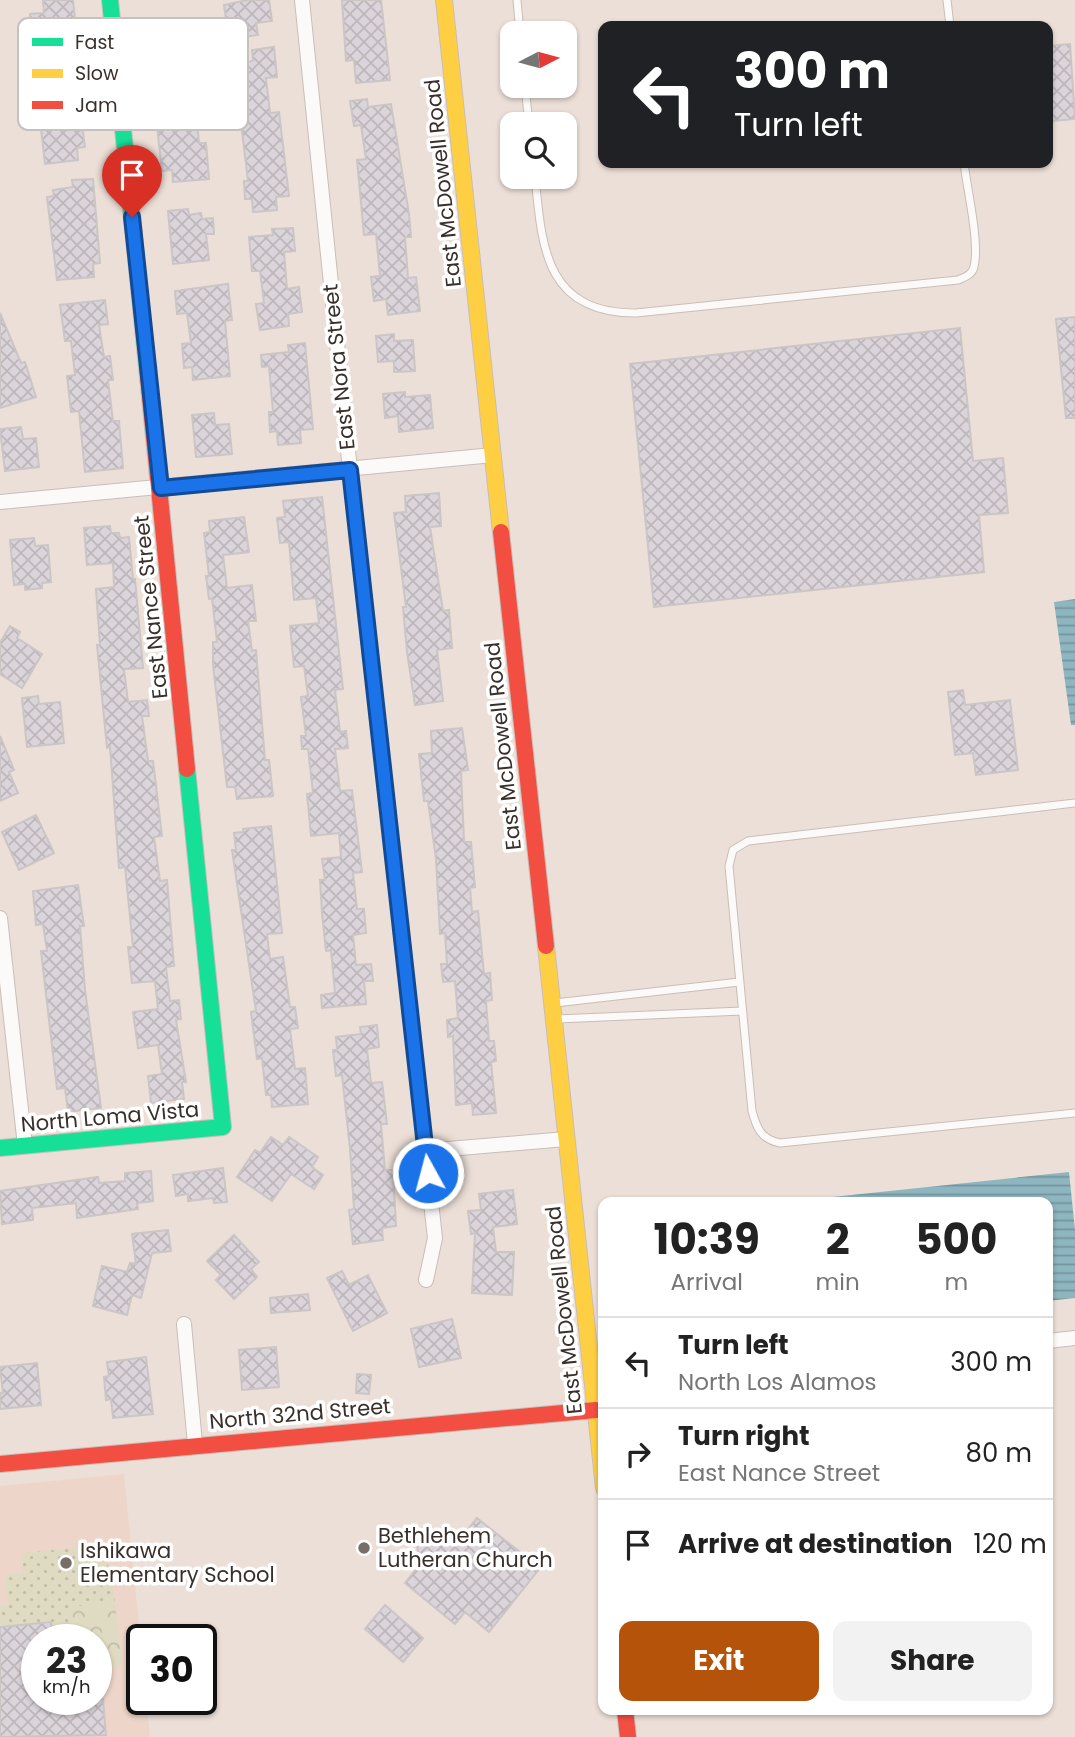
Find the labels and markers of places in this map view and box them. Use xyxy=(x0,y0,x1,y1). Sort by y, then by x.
pin xyxy=(102,145,162,217)
place label: Bethlehem Lutheran Church xyxy=(378,1521,553,1574)
place label: Ishikawa Elementary School xyxy=(80,1536,275,1589)
marker: Bethlehem Lutheran Church xyxy=(356,1540,372,1556)
marker: Ishikawa Elementary School xyxy=(58,1555,74,1571)

